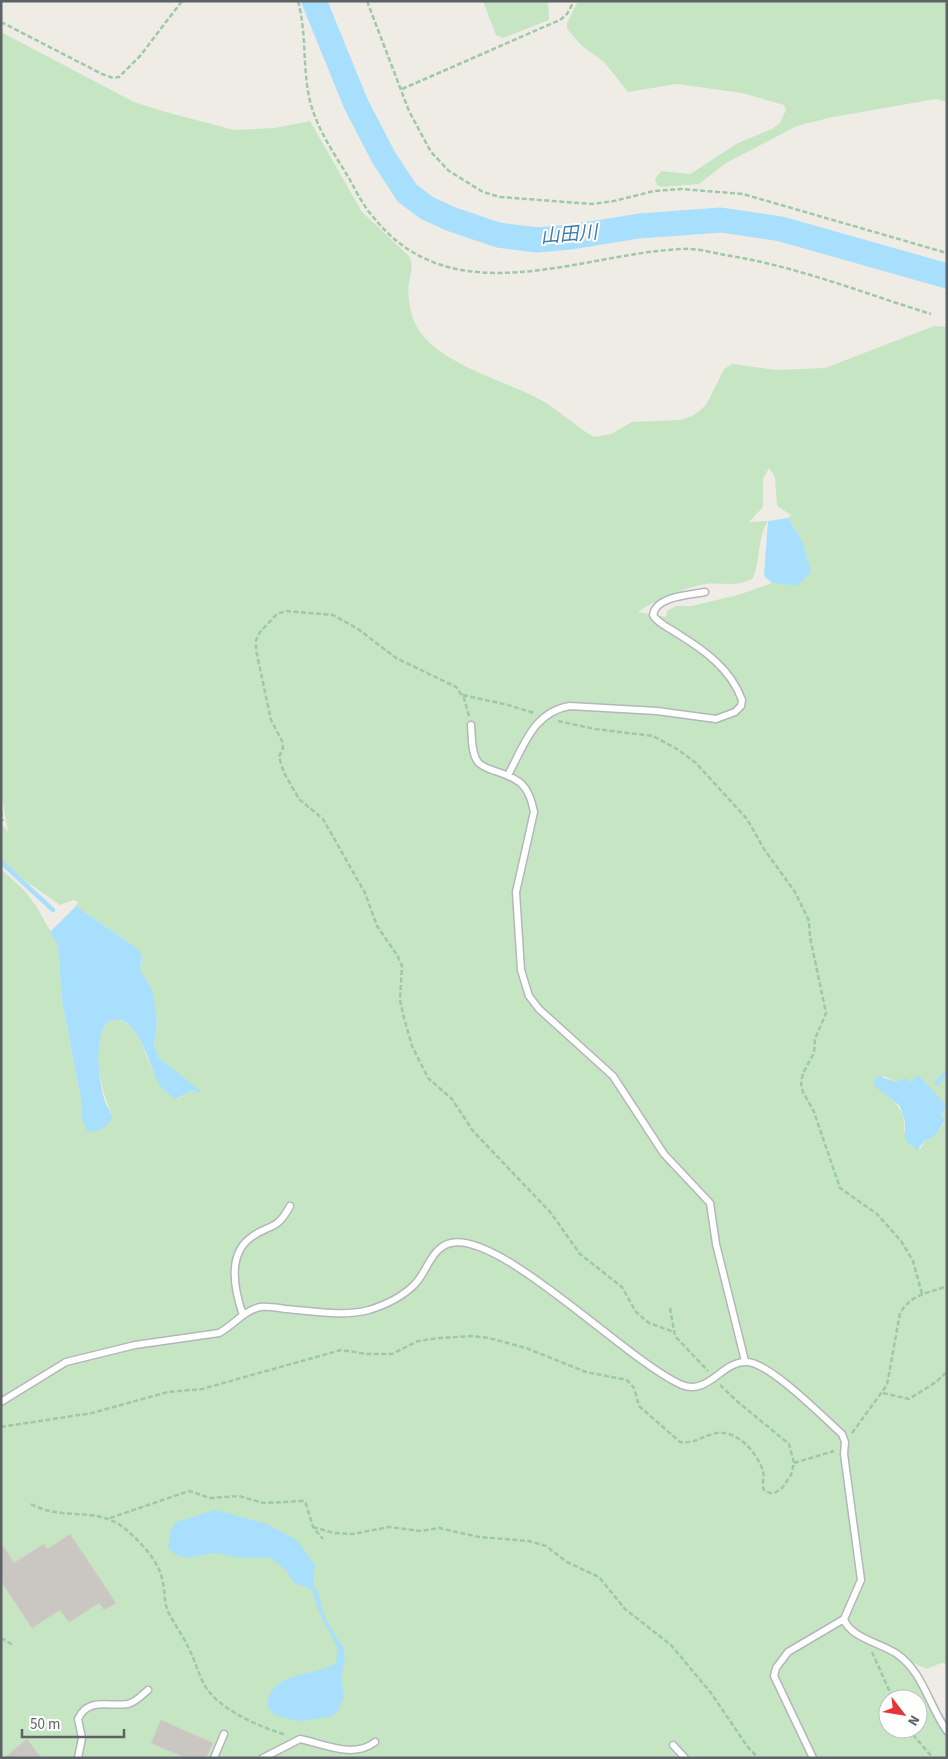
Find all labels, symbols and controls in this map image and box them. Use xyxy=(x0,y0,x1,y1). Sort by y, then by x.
water label: 山田川 xyxy=(539,219,601,251)
north arrow xyxy=(878,1689,928,1739)
scale bar xyxy=(22,1706,125,1738)
text: N xyxy=(902,1711,924,1729)
text: 50 m xyxy=(30,1714,60,1735)

